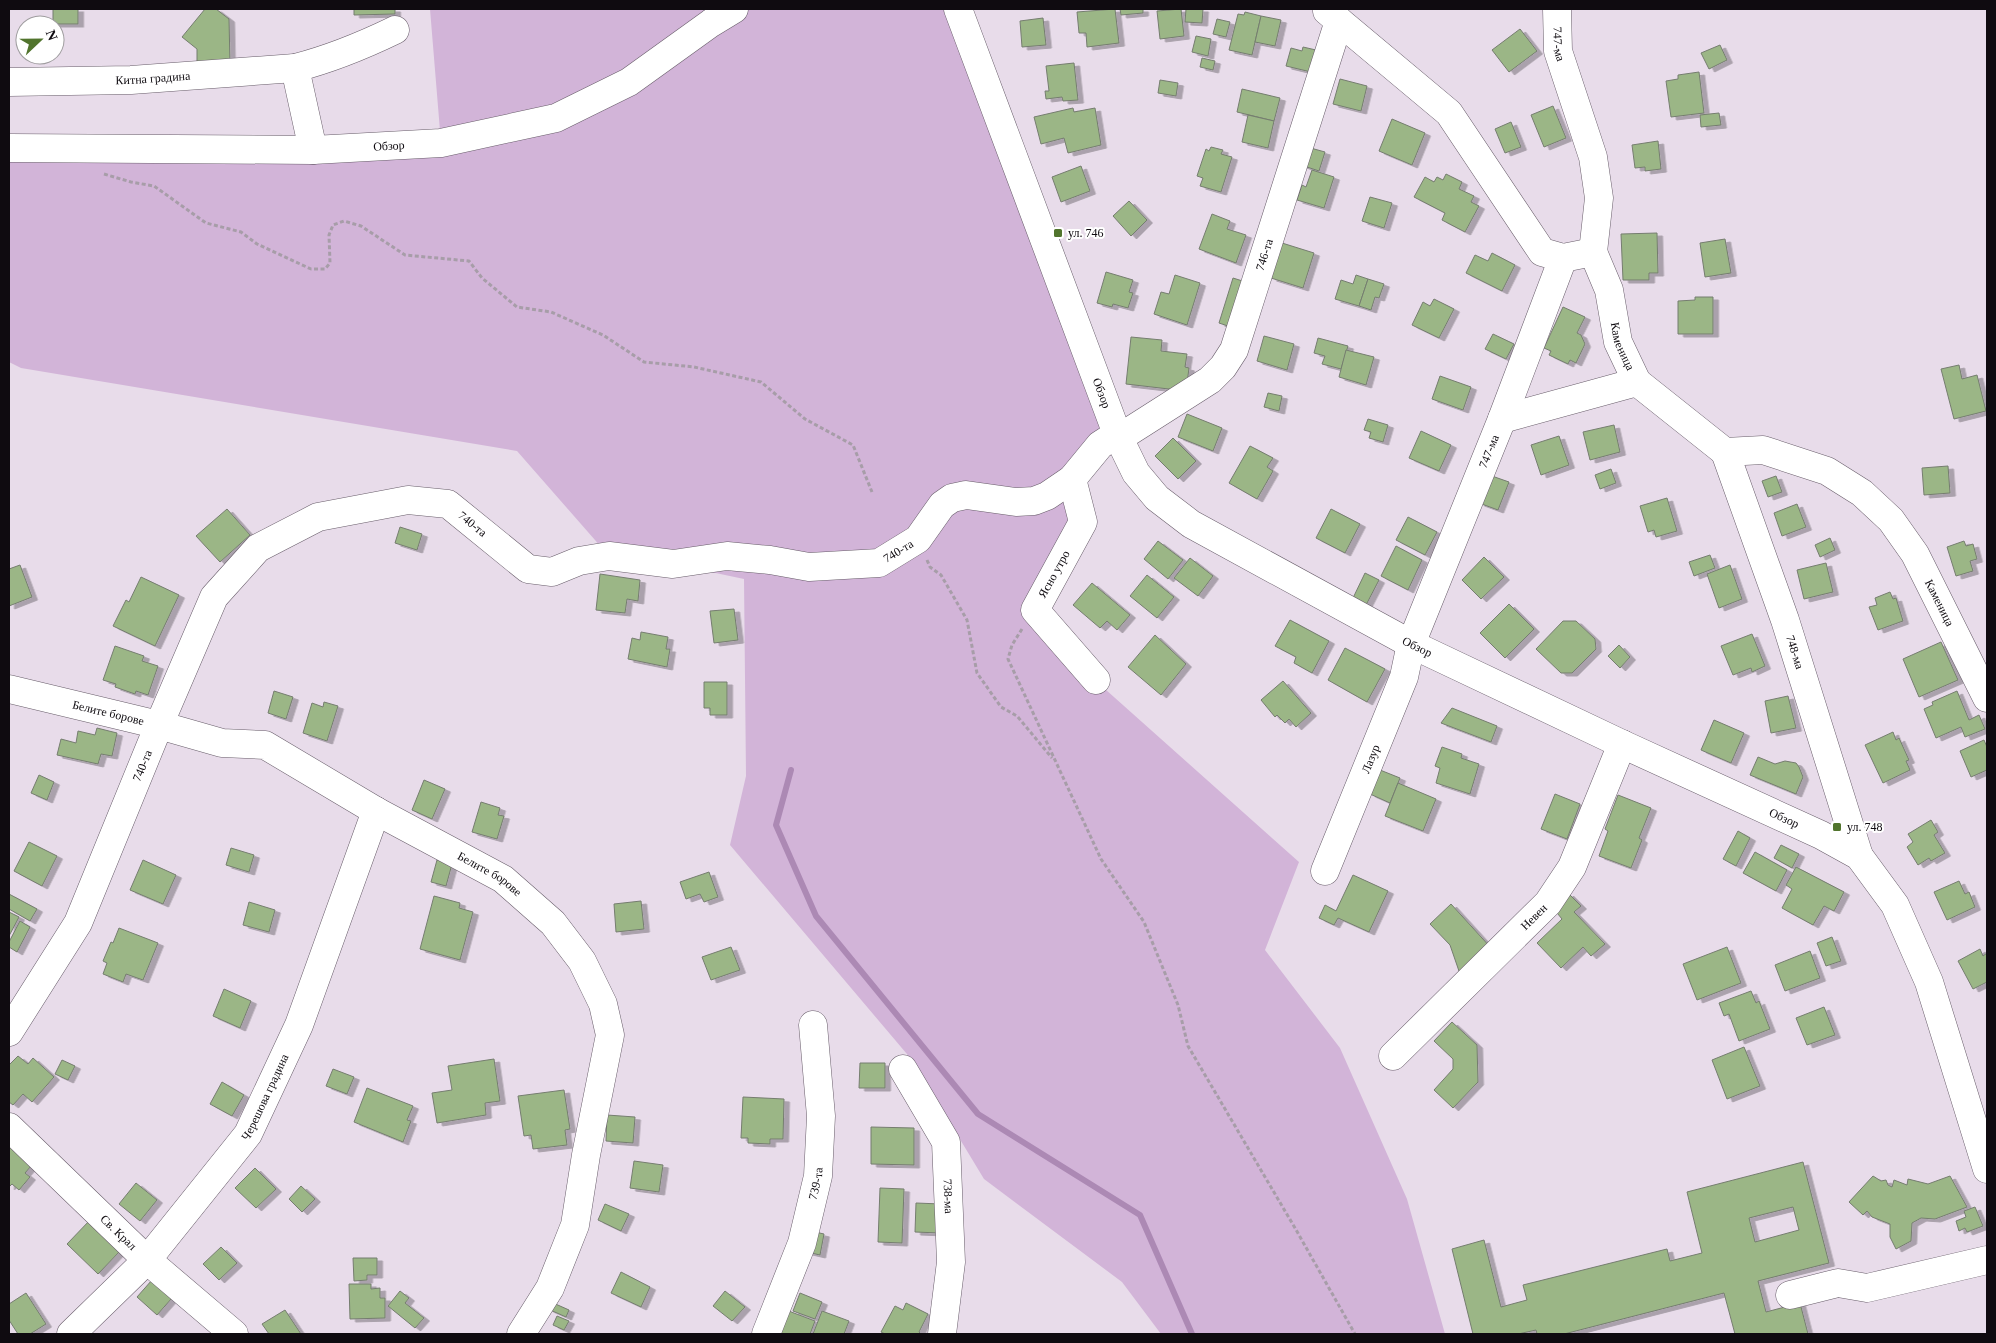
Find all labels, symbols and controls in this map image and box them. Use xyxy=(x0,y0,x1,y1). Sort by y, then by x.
north arrow xyxy=(15,15,65,65)
street label: 747-ма xyxy=(1550,26,1568,64)
text: N xyxy=(43,28,60,43)
street label: Китна градина xyxy=(115,69,191,87)
street label: Обзор xyxy=(373,138,405,154)
place label: ул. 746 xyxy=(1068,226,1103,240)
marker: ул. 746 xyxy=(1052,227,1064,239)
street label: 746-та xyxy=(1253,236,1276,272)
street label: Каменица xyxy=(1608,321,1638,373)
street label: Обзор xyxy=(1090,376,1114,410)
street label: 747-ма xyxy=(1476,432,1502,470)
street label: 740-та xyxy=(455,508,490,540)
street label: 740-та xyxy=(881,536,917,566)
street label: Ясно утро xyxy=(1035,548,1073,600)
street label: Каменица xyxy=(1922,577,1957,629)
street label: 748-ма xyxy=(1783,633,1807,671)
street label: Обзор xyxy=(1400,634,1434,660)
street label: Белите борове xyxy=(71,697,145,728)
street label: Лазур xyxy=(1359,742,1383,775)
street label: 740-та xyxy=(130,747,155,783)
street label: Обзор xyxy=(1767,805,1801,831)
place label: ул. 748 xyxy=(1847,820,1882,834)
marker: ул. 748 xyxy=(1831,821,1843,833)
street label: Белите борове xyxy=(455,849,525,899)
street label: Невен xyxy=(1518,901,1550,933)
street label: Черешова градина xyxy=(238,1051,292,1144)
street label: 739-та xyxy=(806,1166,825,1201)
street label: 738-ма xyxy=(941,1179,956,1215)
street label: Св. Крал xyxy=(97,1212,140,1253)

